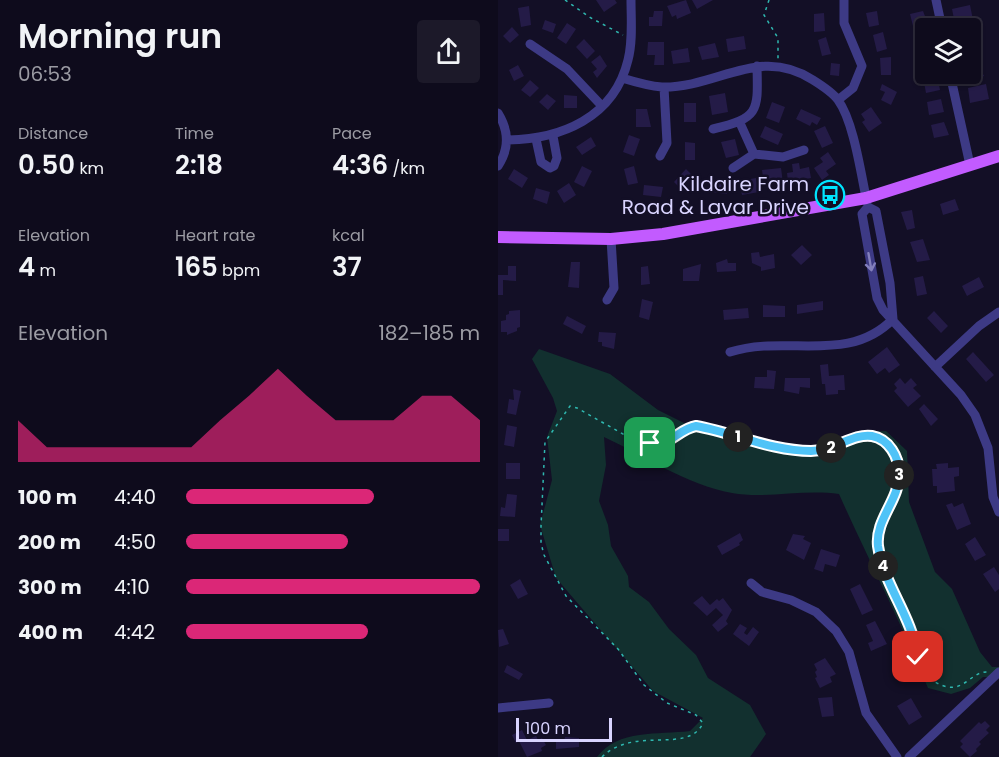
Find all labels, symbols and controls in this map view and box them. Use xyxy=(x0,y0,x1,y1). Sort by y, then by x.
text: Morning run xyxy=(18,13,222,60)
map controls xyxy=(915,18,981,84)
button: layers xyxy=(915,18,981,84)
button: share xyxy=(417,20,480,83)
text: 06:53 xyxy=(18,60,72,88)
text: Distance xyxy=(18,122,88,145)
text: Time xyxy=(175,122,214,145)
text: Pace xyxy=(332,122,372,145)
text: 0.50 xyxy=(18,147,75,183)
text: 2:18 xyxy=(175,147,223,183)
text: 4:36 xyxy=(332,147,388,183)
text: km xyxy=(75,157,104,180)
text: /km xyxy=(388,157,425,180)
place label: Kildaire Farm Road & Lavar Drive xyxy=(622,170,809,221)
bus stop icon: Kildaire Farm Road & Lavar Drive xyxy=(814,179,846,211)
text: Elevation xyxy=(18,224,90,247)
text: Heart rate xyxy=(175,224,255,247)
text: kcal xyxy=(332,224,365,247)
text: 4 xyxy=(18,249,35,285)
text: 165 xyxy=(175,249,218,285)
text: 37 xyxy=(332,249,362,285)
one-way arrow xyxy=(865,252,876,272)
text: m xyxy=(35,259,56,282)
text: bpm xyxy=(218,259,260,282)
text: Elevation xyxy=(18,319,108,347)
text: 182–185 m xyxy=(378,319,480,347)
pin xyxy=(624,417,675,468)
pin: 1 xyxy=(723,422,753,452)
text: 1 xyxy=(735,425,741,448)
icon: arrive xyxy=(633,426,666,459)
pin: 2 xyxy=(816,433,846,463)
text: 2 xyxy=(826,436,836,459)
pin: 3 xyxy=(884,460,914,490)
text: 3 xyxy=(894,463,904,486)
text: 100 m xyxy=(18,483,77,511)
text: 4:40 xyxy=(114,483,156,511)
text: 200 m xyxy=(18,528,81,556)
text: 4:50 xyxy=(114,528,156,556)
pin: 4 xyxy=(868,551,898,581)
text: 4 xyxy=(878,554,888,577)
text: 300 m xyxy=(18,573,82,601)
text: 4:10 xyxy=(114,573,150,601)
text: 400 m xyxy=(18,618,83,646)
text: 4:42 xyxy=(114,618,155,646)
pin xyxy=(892,631,943,682)
icon: check xyxy=(901,640,934,673)
scale bar xyxy=(516,715,612,742)
text: 100 m xyxy=(525,717,571,740)

